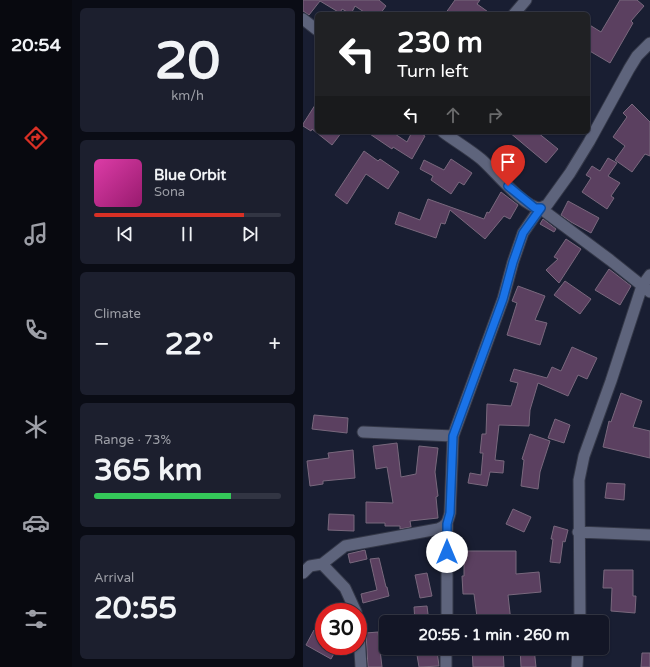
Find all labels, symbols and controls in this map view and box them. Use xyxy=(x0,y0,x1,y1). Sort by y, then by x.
text: 230 m xyxy=(397,26,483,60)
icon: left xyxy=(331,28,383,80)
text: 20 xyxy=(155,30,220,93)
text: 20:54 xyxy=(11,34,61,56)
text: Turn left xyxy=(397,60,469,82)
text: km/h xyxy=(171,88,204,104)
icon: left xyxy=(400,104,422,126)
icon: ahead xyxy=(442,104,464,126)
icon: right xyxy=(484,104,506,126)
icon: directions xyxy=(22,124,50,152)
pin xyxy=(491,145,525,186)
icon: arrive xyxy=(497,151,519,173)
text: Blue Orbit xyxy=(154,166,226,184)
text: Sona xyxy=(154,184,185,200)
icon: music xyxy=(22,220,50,248)
icon: previous xyxy=(114,223,136,245)
icon: pause xyxy=(176,223,198,245)
icon: next xyxy=(239,223,261,245)
text: Climate xyxy=(94,306,141,322)
icon: phone xyxy=(22,316,50,344)
text: 22° xyxy=(165,326,214,363)
text: − xyxy=(94,331,110,357)
text: + xyxy=(269,331,281,357)
icon: climate xyxy=(22,413,50,441)
text: Range · 73% xyxy=(94,432,171,448)
text: 365 km xyxy=(94,452,202,489)
icon: car xyxy=(22,509,50,537)
position arrow xyxy=(426,531,468,573)
text: Arrival xyxy=(94,570,134,586)
text: 20:55 xyxy=(94,590,177,627)
speed limit sign: 30 xyxy=(315,603,367,655)
icon: filters xyxy=(22,605,50,633)
text: 20:55 · 1 min · 260 m xyxy=(419,626,569,644)

